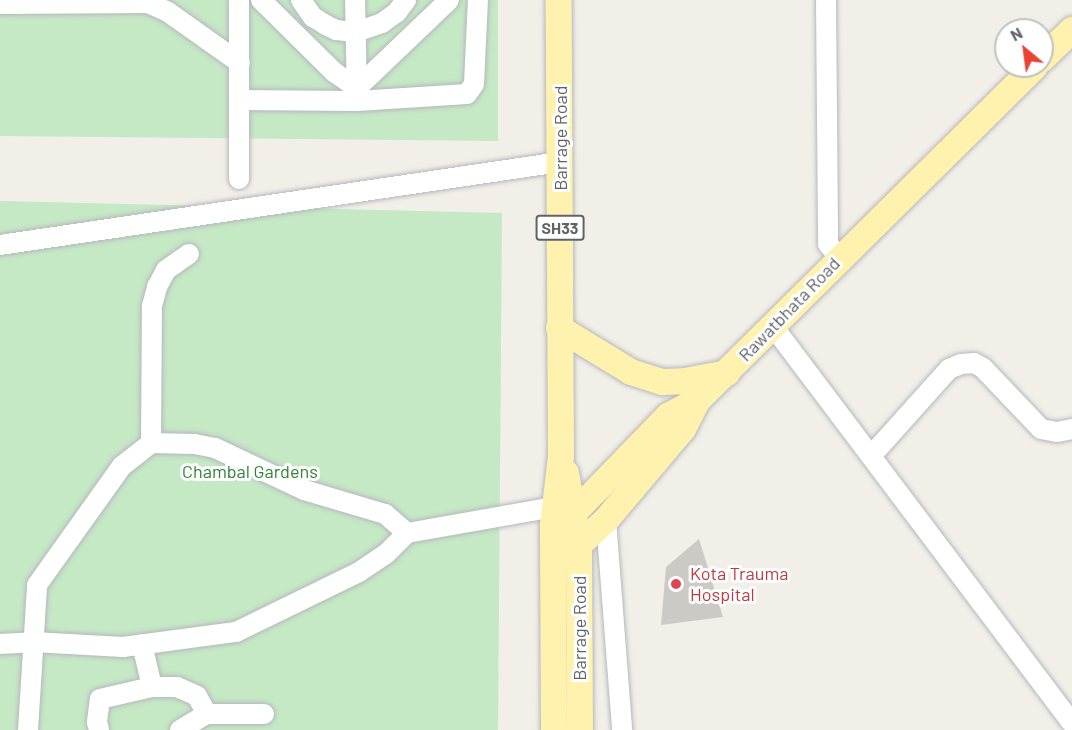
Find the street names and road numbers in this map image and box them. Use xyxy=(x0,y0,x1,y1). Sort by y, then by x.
street label: Barrage Road xyxy=(549,85,571,191)
road number: SH33 xyxy=(534,215,586,241)
street label: Rawatbhata Road xyxy=(734,252,844,366)
street label: Barrage Road xyxy=(568,575,590,681)

